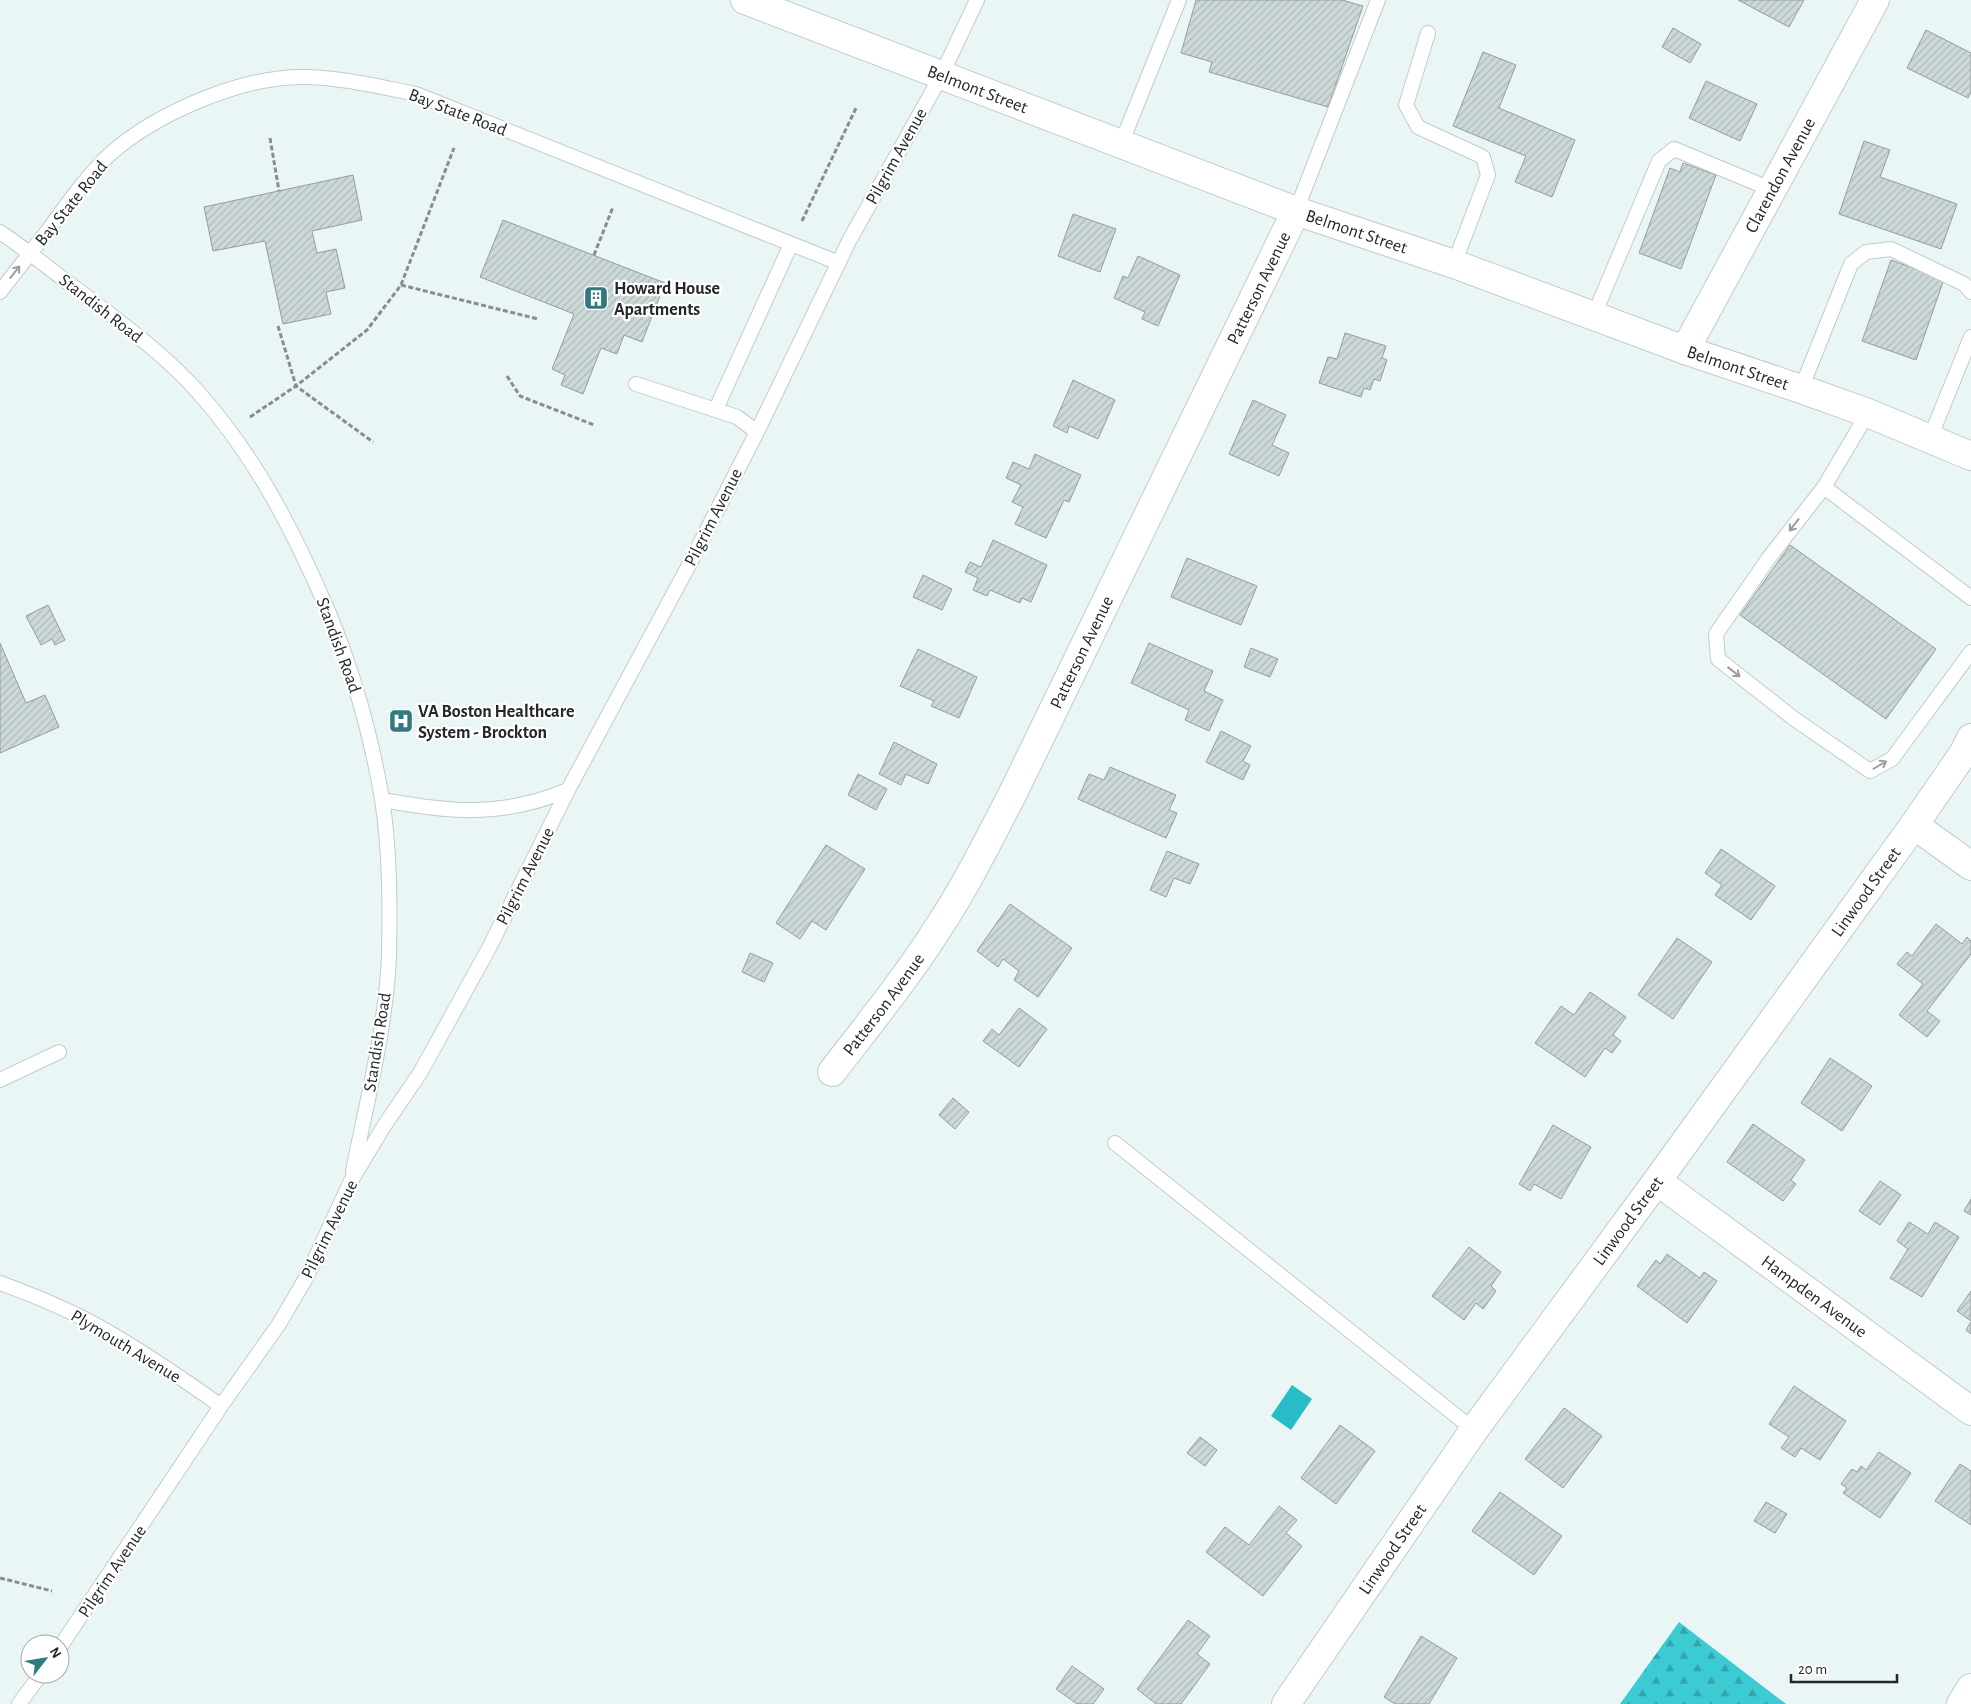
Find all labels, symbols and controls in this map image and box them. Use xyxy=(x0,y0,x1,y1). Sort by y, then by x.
street label: Belmont Street xyxy=(925,63,1030,117)
street label: Bay State Road xyxy=(406,86,509,140)
street label: Pilgrim Avenue xyxy=(863,105,931,208)
street label: Clarendon Avenue xyxy=(1742,115,1819,236)
street label: Bay State Road xyxy=(32,158,111,250)
street label: Belmont Street xyxy=(1303,207,1410,258)
street label: Patterson Avenue xyxy=(1225,229,1294,348)
one-way arrow xyxy=(10,266,21,279)
street label: Standish Road xyxy=(55,271,145,347)
place label: Howard House Apartments xyxy=(614,280,720,319)
building icon: Howard House Apartments xyxy=(583,285,609,311)
street label: Belmont Street xyxy=(1685,343,1791,394)
street label: Pilgrim Avenue xyxy=(682,466,746,569)
one-way arrow xyxy=(1789,518,1799,532)
street label: Patterson Avenue xyxy=(1047,593,1117,712)
street label: Standish Road xyxy=(312,595,364,695)
one-way arrow xyxy=(1728,666,1741,677)
place label: VA Boston Healthcare System - Brockton xyxy=(418,703,574,742)
hospital icon: VA Boston Healthcare System - Brockton xyxy=(388,708,414,734)
one-way arrow xyxy=(1873,760,1887,770)
street label: Pilgrim Avenue xyxy=(494,825,558,928)
street label: Linwood Street xyxy=(1829,844,1905,940)
street label: Patterson Avenue xyxy=(840,951,928,1060)
street label: Standish Road xyxy=(361,991,395,1093)
street label: Linwood Street xyxy=(1590,1173,1667,1269)
street label: Pilgrim Avenue xyxy=(298,1177,361,1281)
street label: Hampden Avenue xyxy=(1758,1253,1870,1342)
street label: Plymouth Avenue xyxy=(68,1307,183,1387)
street label: Linwood Street xyxy=(1356,1501,1430,1598)
street label: Pilgrim Avenue xyxy=(75,1522,150,1621)
north arrow xyxy=(20,1634,70,1684)
text: N xyxy=(47,1645,64,1661)
scale bar xyxy=(1791,1652,1897,1684)
text: 20 m xyxy=(1798,1662,1827,1677)

